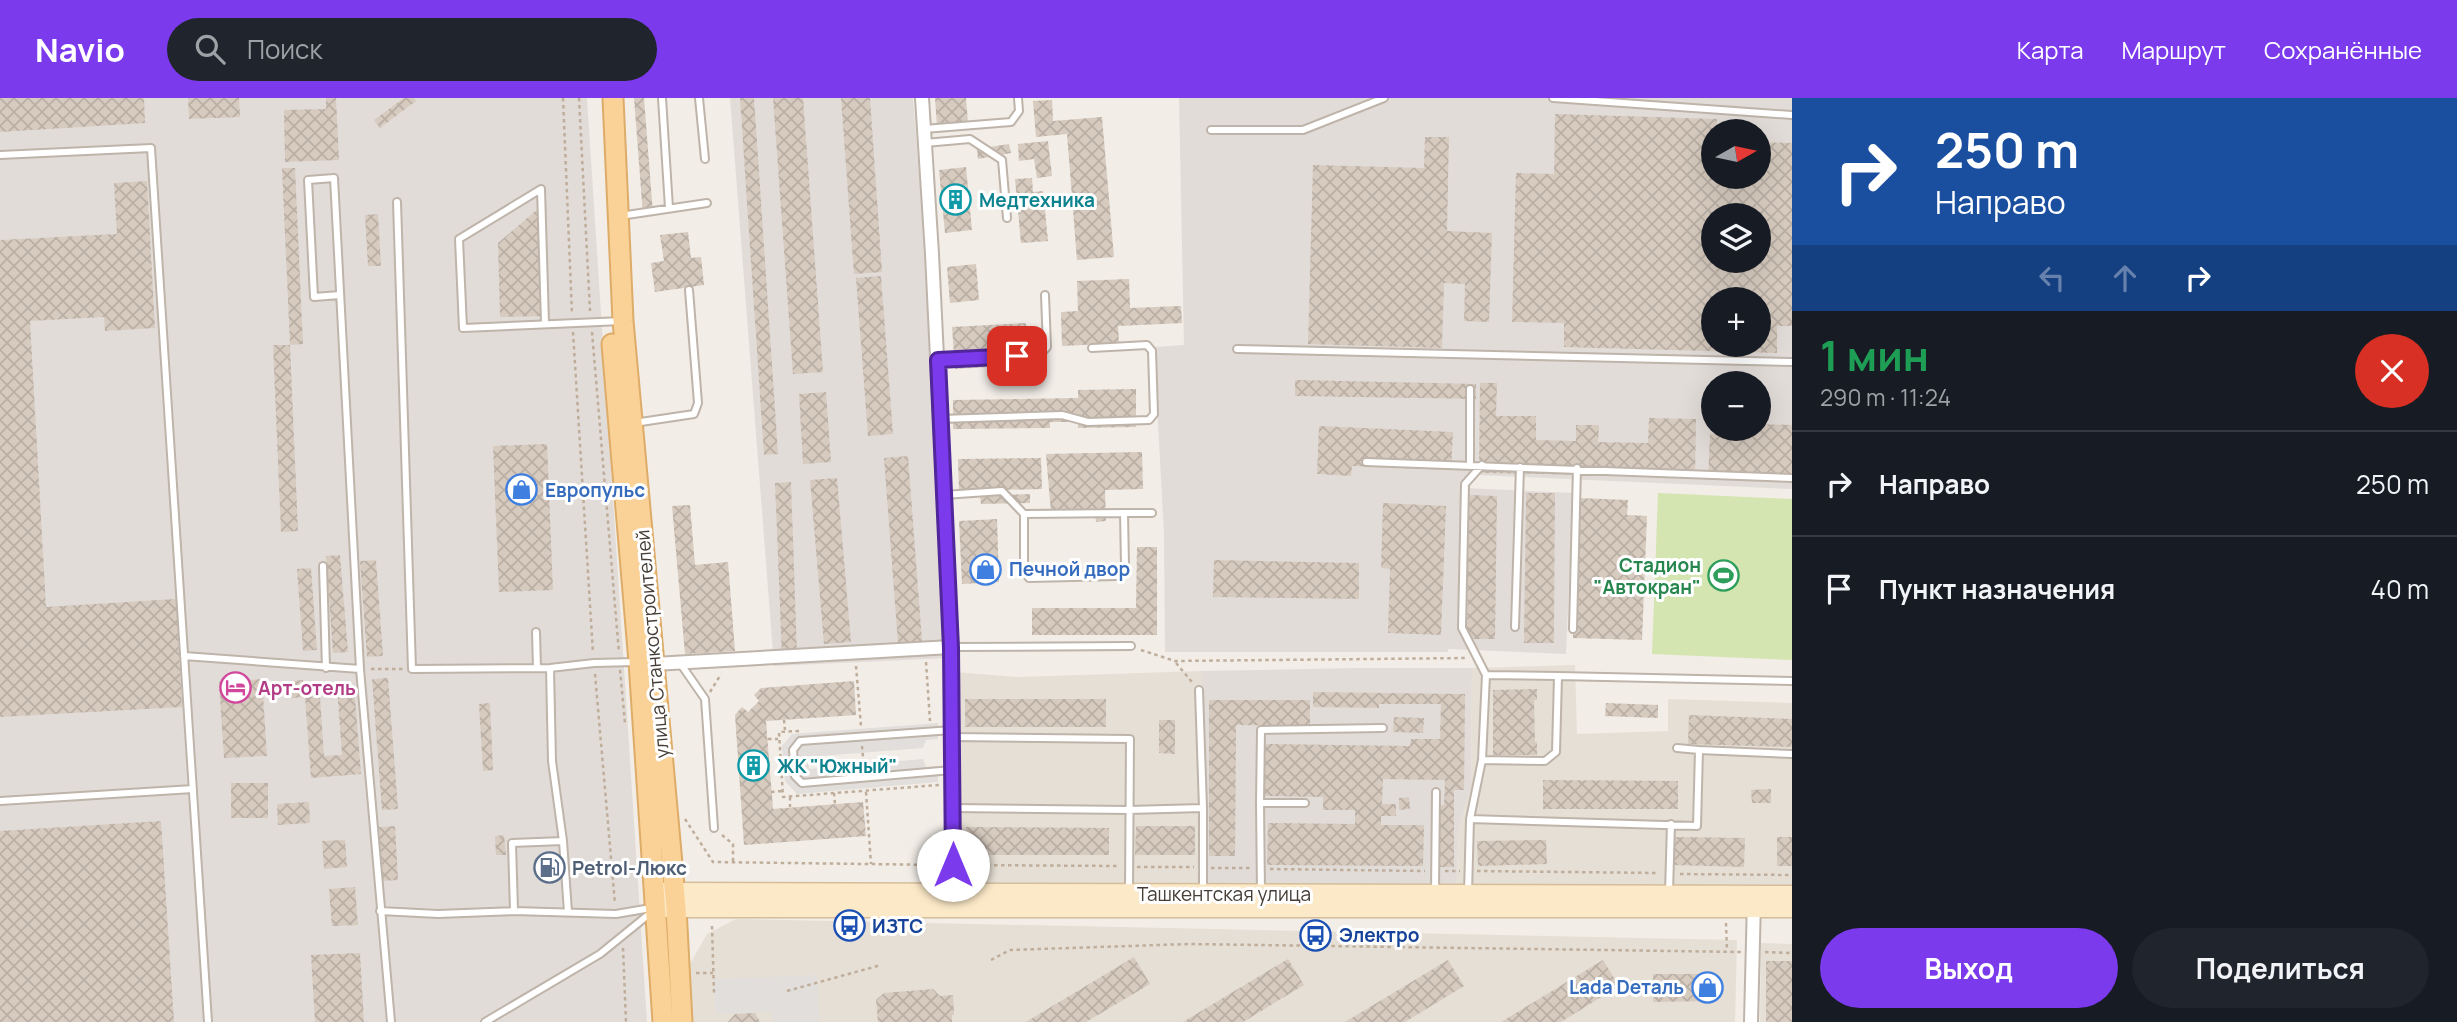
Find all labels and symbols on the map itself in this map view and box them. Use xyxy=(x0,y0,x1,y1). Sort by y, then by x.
north arrow xyxy=(1701,119,1771,189)
building icon: Медтехника xyxy=(939,183,973,217)
place label: Медтехника xyxy=(979,187,1095,213)
pin xyxy=(987,326,1047,386)
shop icon: Европульс xyxy=(505,473,539,507)
place label: Европульс xyxy=(545,477,645,503)
street label: улица Станкостроителей xyxy=(629,529,675,759)
shop icon: Печной двор xyxy=(969,552,1003,586)
place label: Стадион "Автокран" xyxy=(1594,552,1701,600)
place label: Печной двор xyxy=(1009,556,1130,582)
sports icon: Стадион "Автокран" xyxy=(1707,559,1741,593)
hotel icon: Арт-отель xyxy=(218,671,252,705)
place label: Арт-отель xyxy=(258,675,356,701)
building icon: ЖК "Южный" xyxy=(737,749,771,783)
place label: ЖК "Южный" xyxy=(777,753,897,779)
position arrow xyxy=(916,828,990,902)
fuel station icon: Petrol-Люкс xyxy=(532,851,566,885)
place label: Petrol-Люкс xyxy=(572,855,687,881)
street label: Ташкентская улица xyxy=(1137,881,1311,907)
bus stop icon: ИЗТС xyxy=(832,909,866,943)
place label: ИЗТС xyxy=(872,913,923,939)
bus stop icon: Электро xyxy=(1299,918,1333,952)
place label: Электро xyxy=(1339,922,1419,948)
shop icon: Lada Dеталь xyxy=(1690,970,1724,1004)
place label: Lada Dеталь xyxy=(1569,974,1684,1000)

